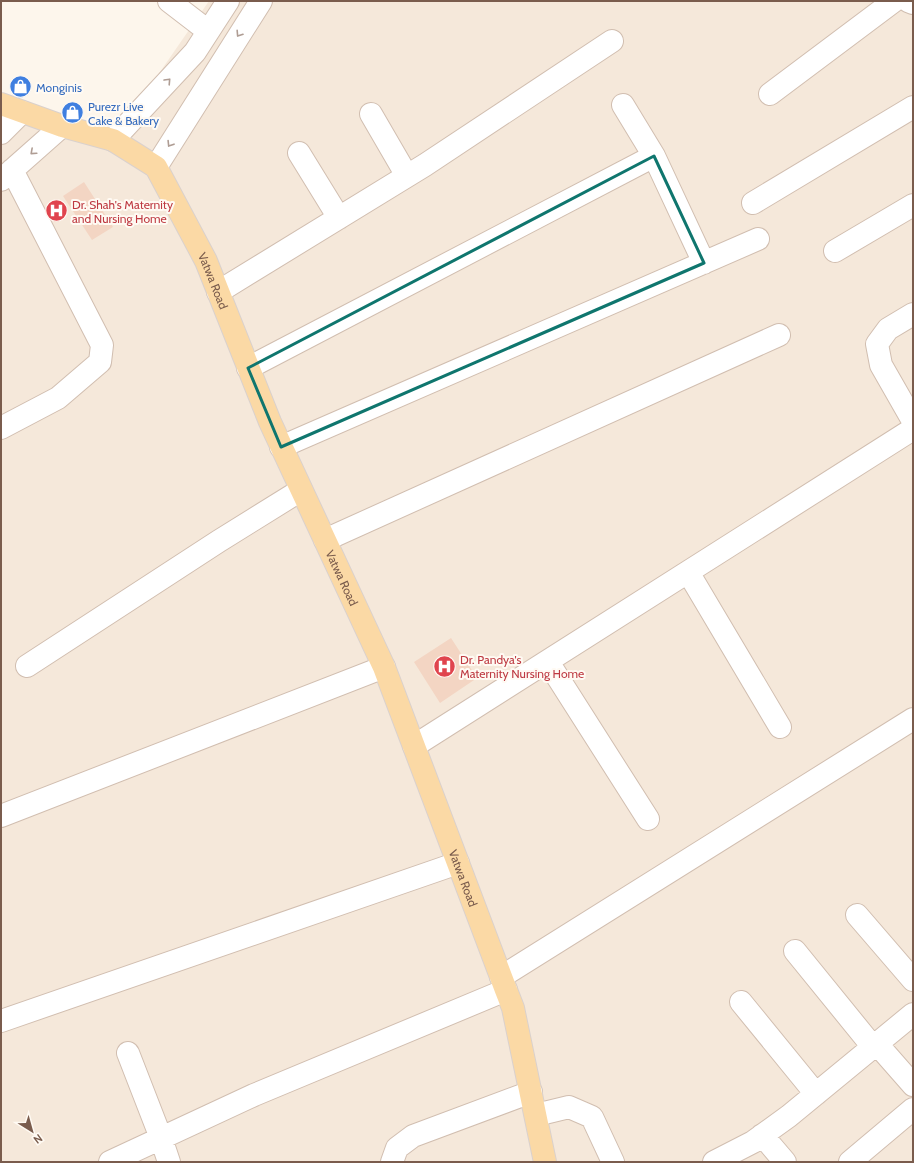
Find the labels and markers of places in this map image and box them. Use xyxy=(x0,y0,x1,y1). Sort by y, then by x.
shop icon: Monginis xyxy=(8,74,34,100)
place label: Monginis xyxy=(36,80,82,95)
place label: Purezr Live Cake & Bakery xyxy=(88,99,159,128)
shop icon: Purezr Live Cake & Bakery xyxy=(60,100,86,126)
place label: Dr. Shah's Maternity and Nursing Home xyxy=(72,197,173,226)
hospital icon: Dr. Shah's Maternity and Nursing Home xyxy=(43,198,69,224)
place label: Dr. Pandya's Maternity Nursing Home xyxy=(460,652,584,681)
hospital icon: Dr. Pandya's Maternity Nursing Home xyxy=(431,653,457,679)

